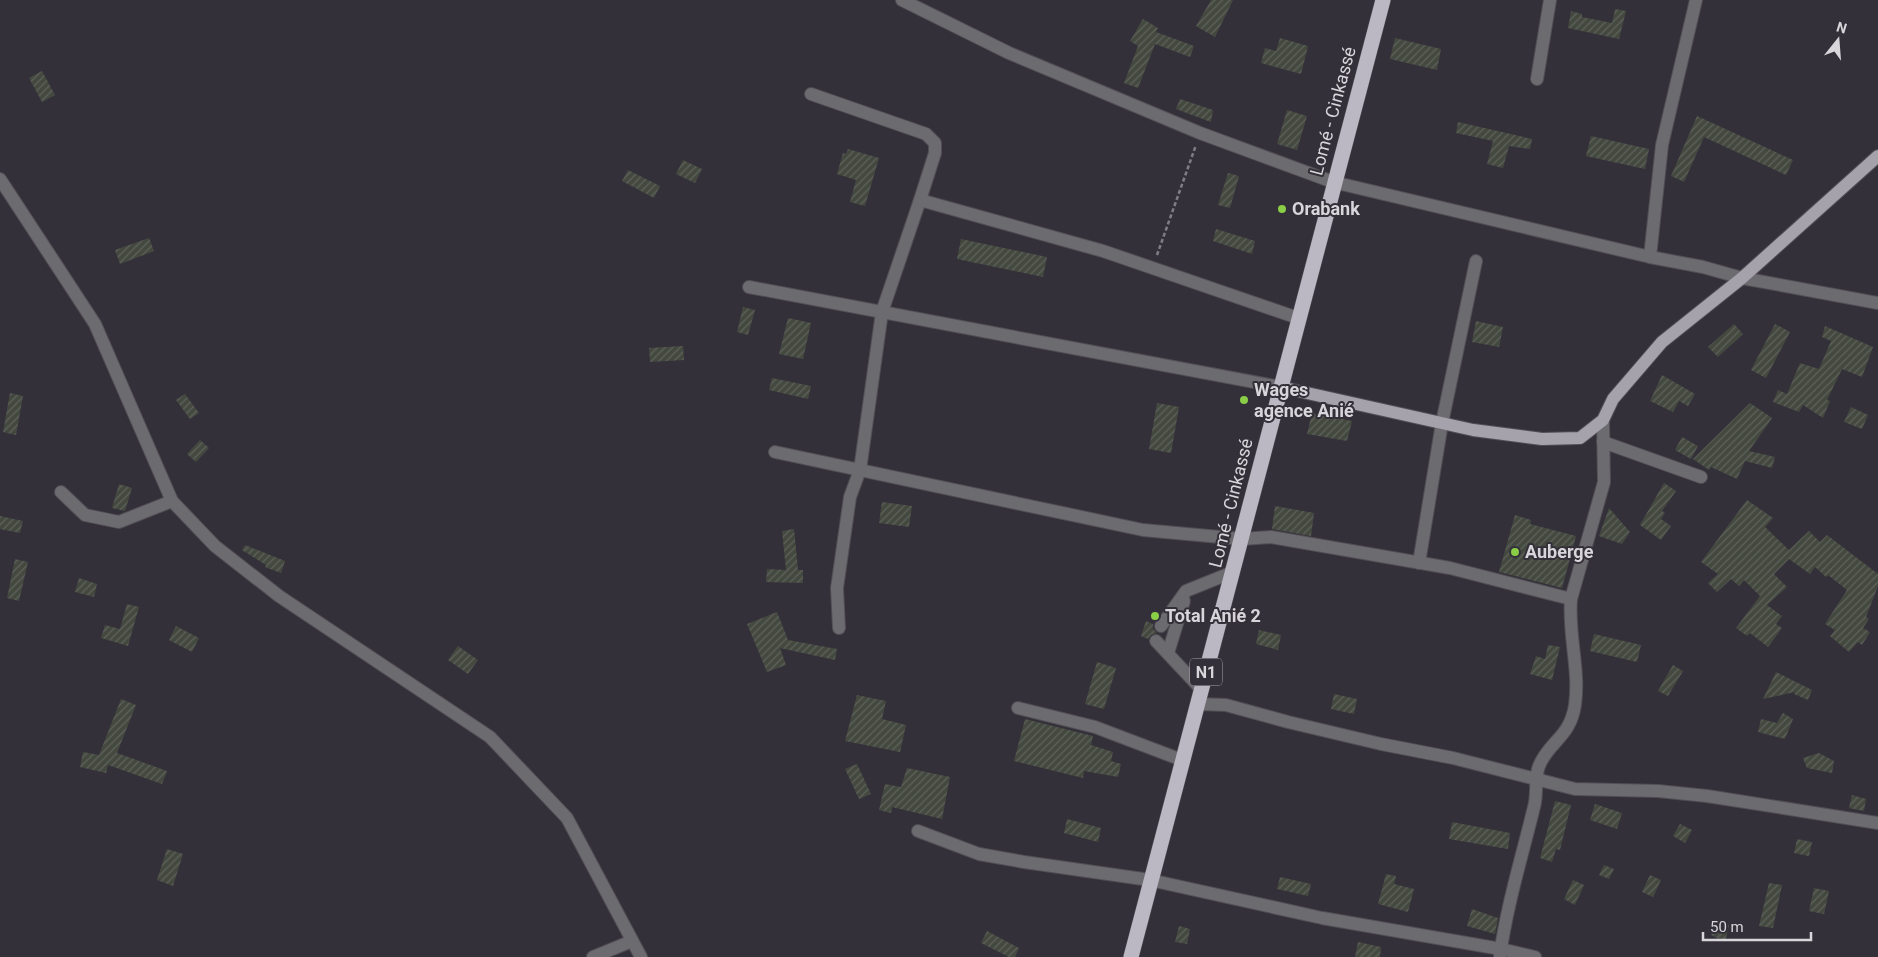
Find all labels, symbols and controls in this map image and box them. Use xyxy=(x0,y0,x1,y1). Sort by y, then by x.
north arrow xyxy=(1813,15,1863,65)
text: N xyxy=(1835,18,1849,37)
street label: Lomé - Cinkassé xyxy=(1305,44,1360,177)
place label: Orabank xyxy=(1292,198,1360,219)
marker: Orabank xyxy=(1276,203,1288,215)
place label: Wages agence Anié xyxy=(1254,379,1354,421)
marker: Wages agence Anié xyxy=(1238,394,1250,406)
street label: Lomé - Cinkassé xyxy=(1204,436,1257,570)
place label: Auberge xyxy=(1525,541,1594,562)
marker: Auberge xyxy=(1509,546,1521,558)
place label: Total Anié 2 xyxy=(1165,605,1261,626)
marker: Total Anié 2 xyxy=(1149,610,1161,622)
road number: N1 xyxy=(1190,659,1222,686)
scale bar xyxy=(1703,910,1810,942)
text: 50 m xyxy=(1710,918,1744,936)

